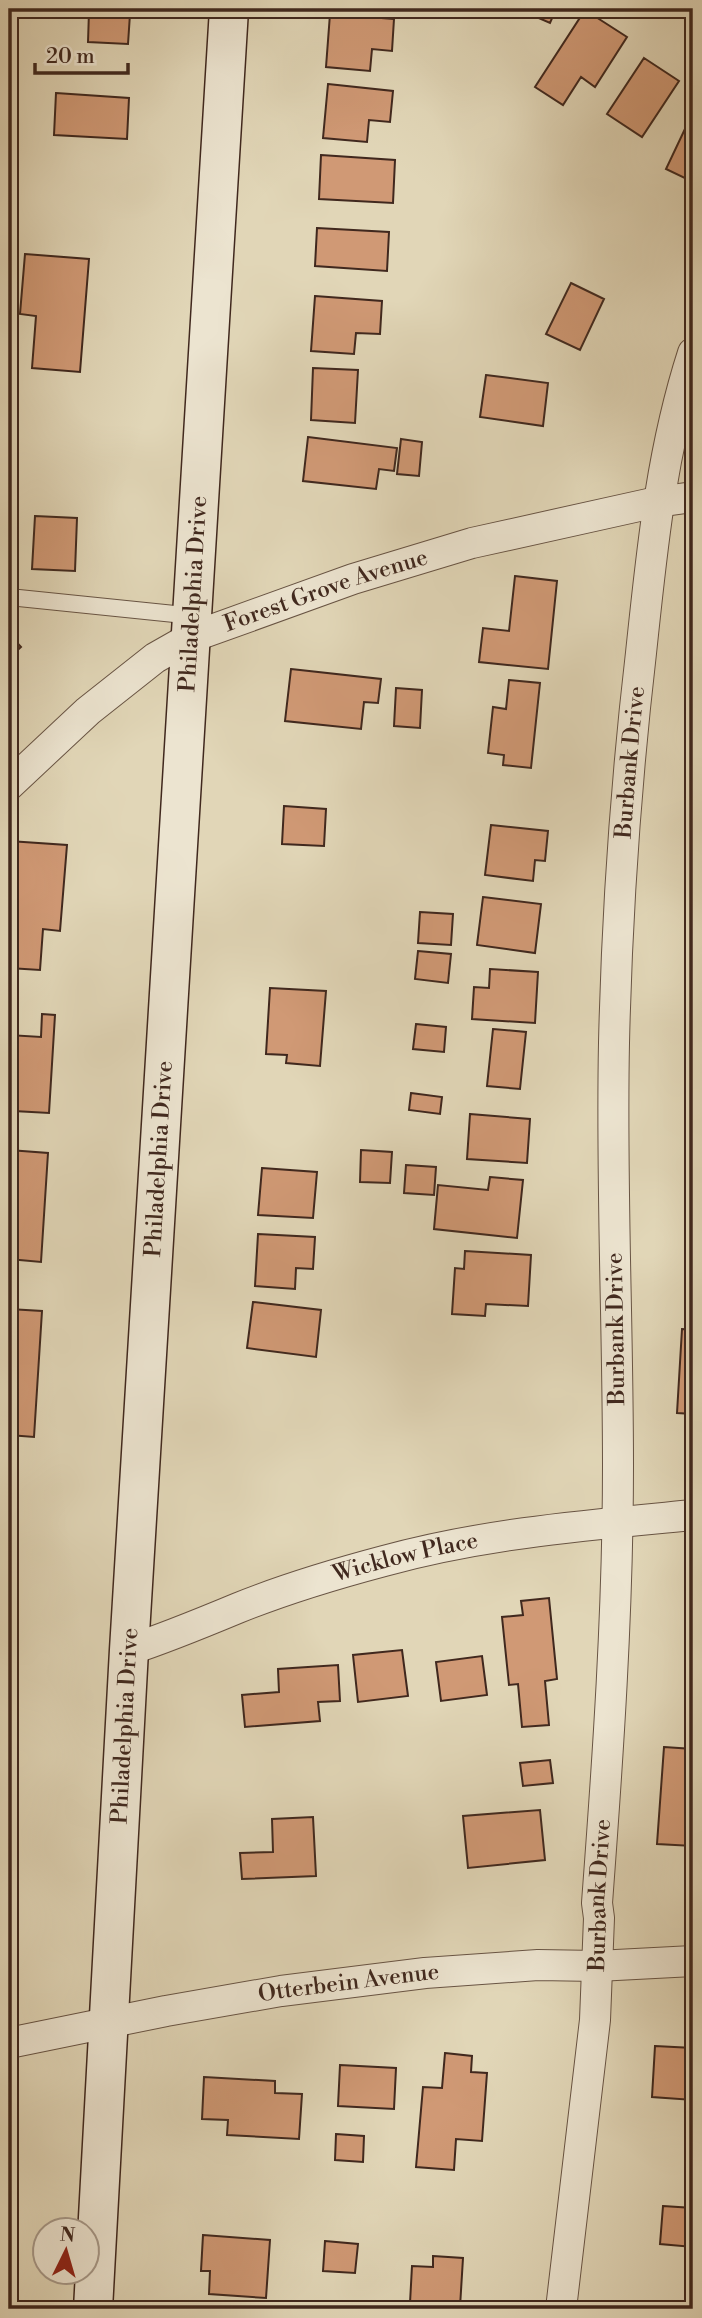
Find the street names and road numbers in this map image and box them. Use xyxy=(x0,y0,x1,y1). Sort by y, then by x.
street label: Philadelphia Drive xyxy=(173,495,213,693)
street label: Forest Grove Avenue xyxy=(220,543,431,638)
street label: Burbank Drive xyxy=(610,685,651,841)
street label: Philadelphia Drive xyxy=(139,1060,179,1258)
street label: Burbank Drive xyxy=(601,1252,631,1407)
street label: Wicklow Place xyxy=(328,1527,480,1589)
street label: Philadelphia Drive xyxy=(106,1627,144,1825)
street label: Burbank Drive xyxy=(583,1818,617,1973)
street label: Otterbein Avenue xyxy=(256,1958,440,2009)

